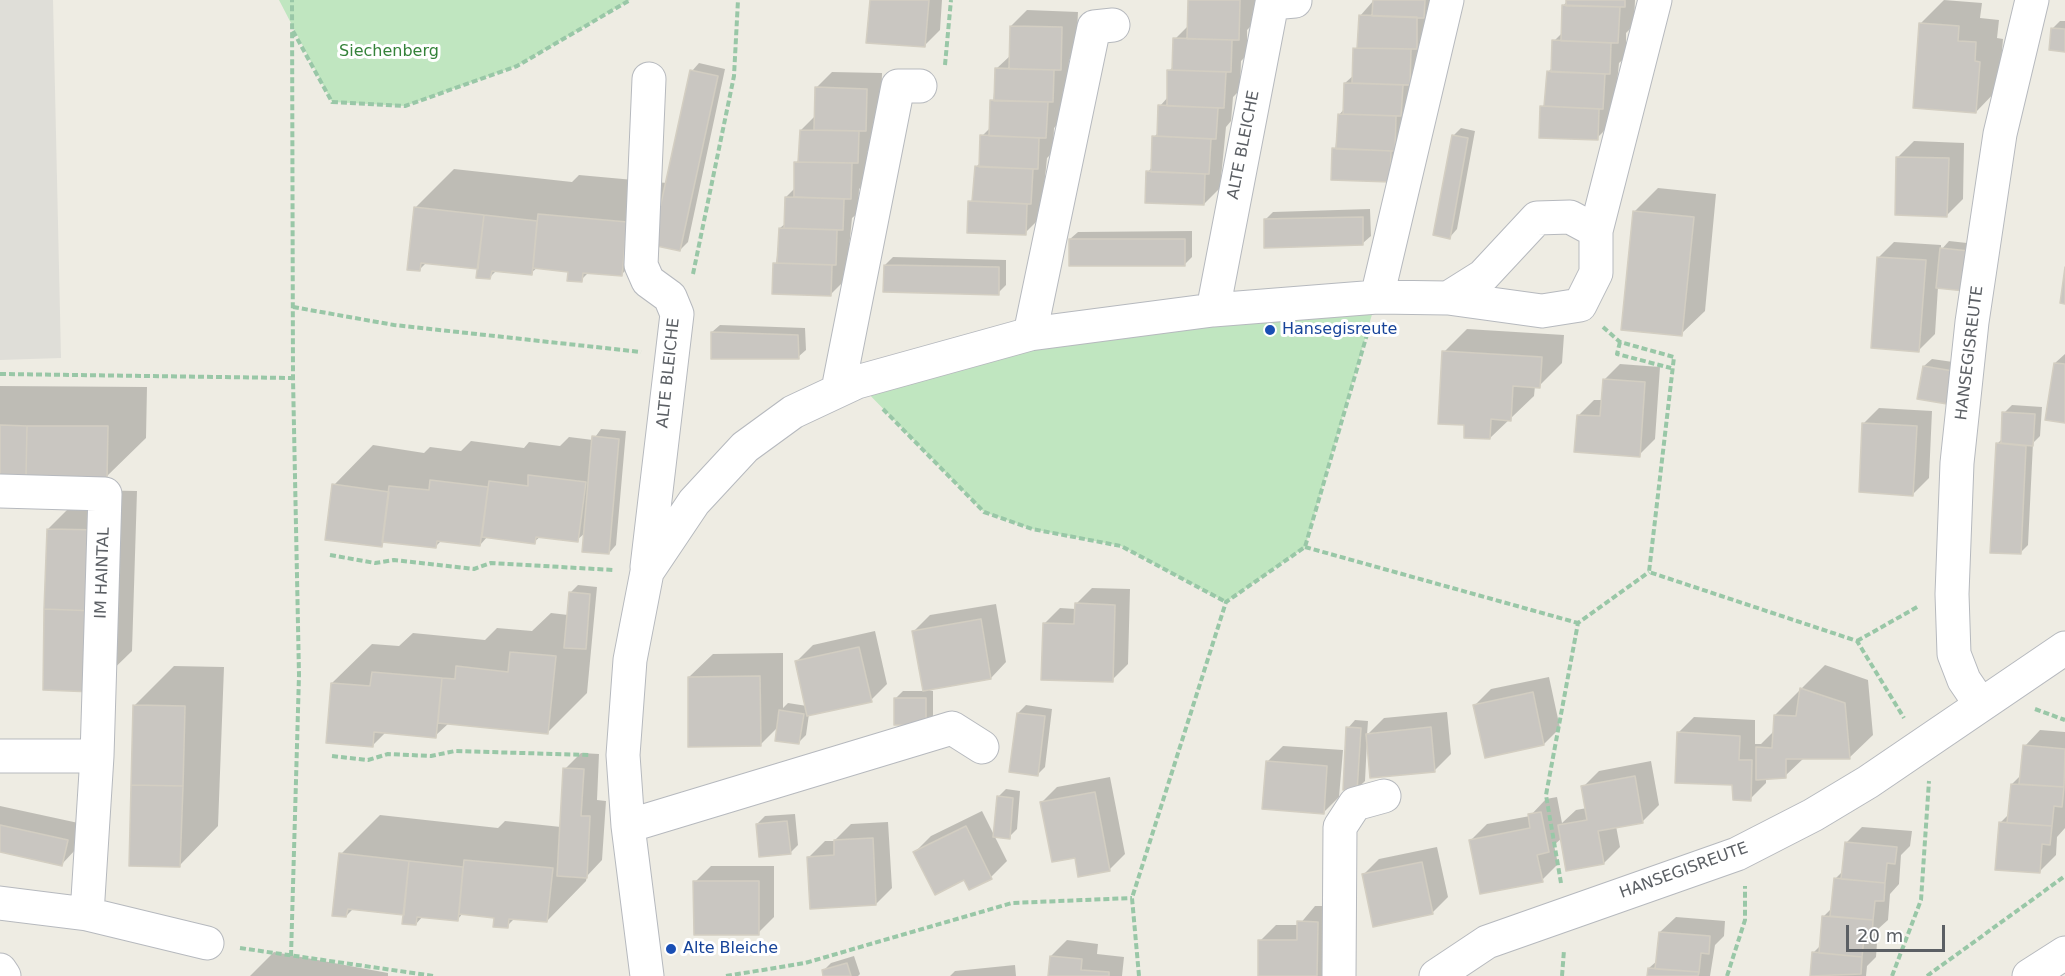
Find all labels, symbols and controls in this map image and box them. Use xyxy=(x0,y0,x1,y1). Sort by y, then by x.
park label: Siechenberg xyxy=(339,42,439,62)
street label: ALTE BLEICHE xyxy=(1224,89,1264,201)
street label: HANSEGISREUTE xyxy=(1952,285,1988,421)
street label: ALTE BLEICHE xyxy=(654,317,684,429)
place label: Hansegisreute xyxy=(1282,320,1397,340)
marker: Hansegisreute xyxy=(1263,323,1277,337)
street label: IM HAINTAL xyxy=(92,527,114,619)
street label: HANSEGISREUTE xyxy=(1617,839,1751,903)
scale bar xyxy=(1849,913,1948,951)
text: 20 m xyxy=(1857,925,1903,946)
place label: Alte Bleiche xyxy=(683,939,778,959)
marker: Alte Bleiche xyxy=(664,942,678,956)

